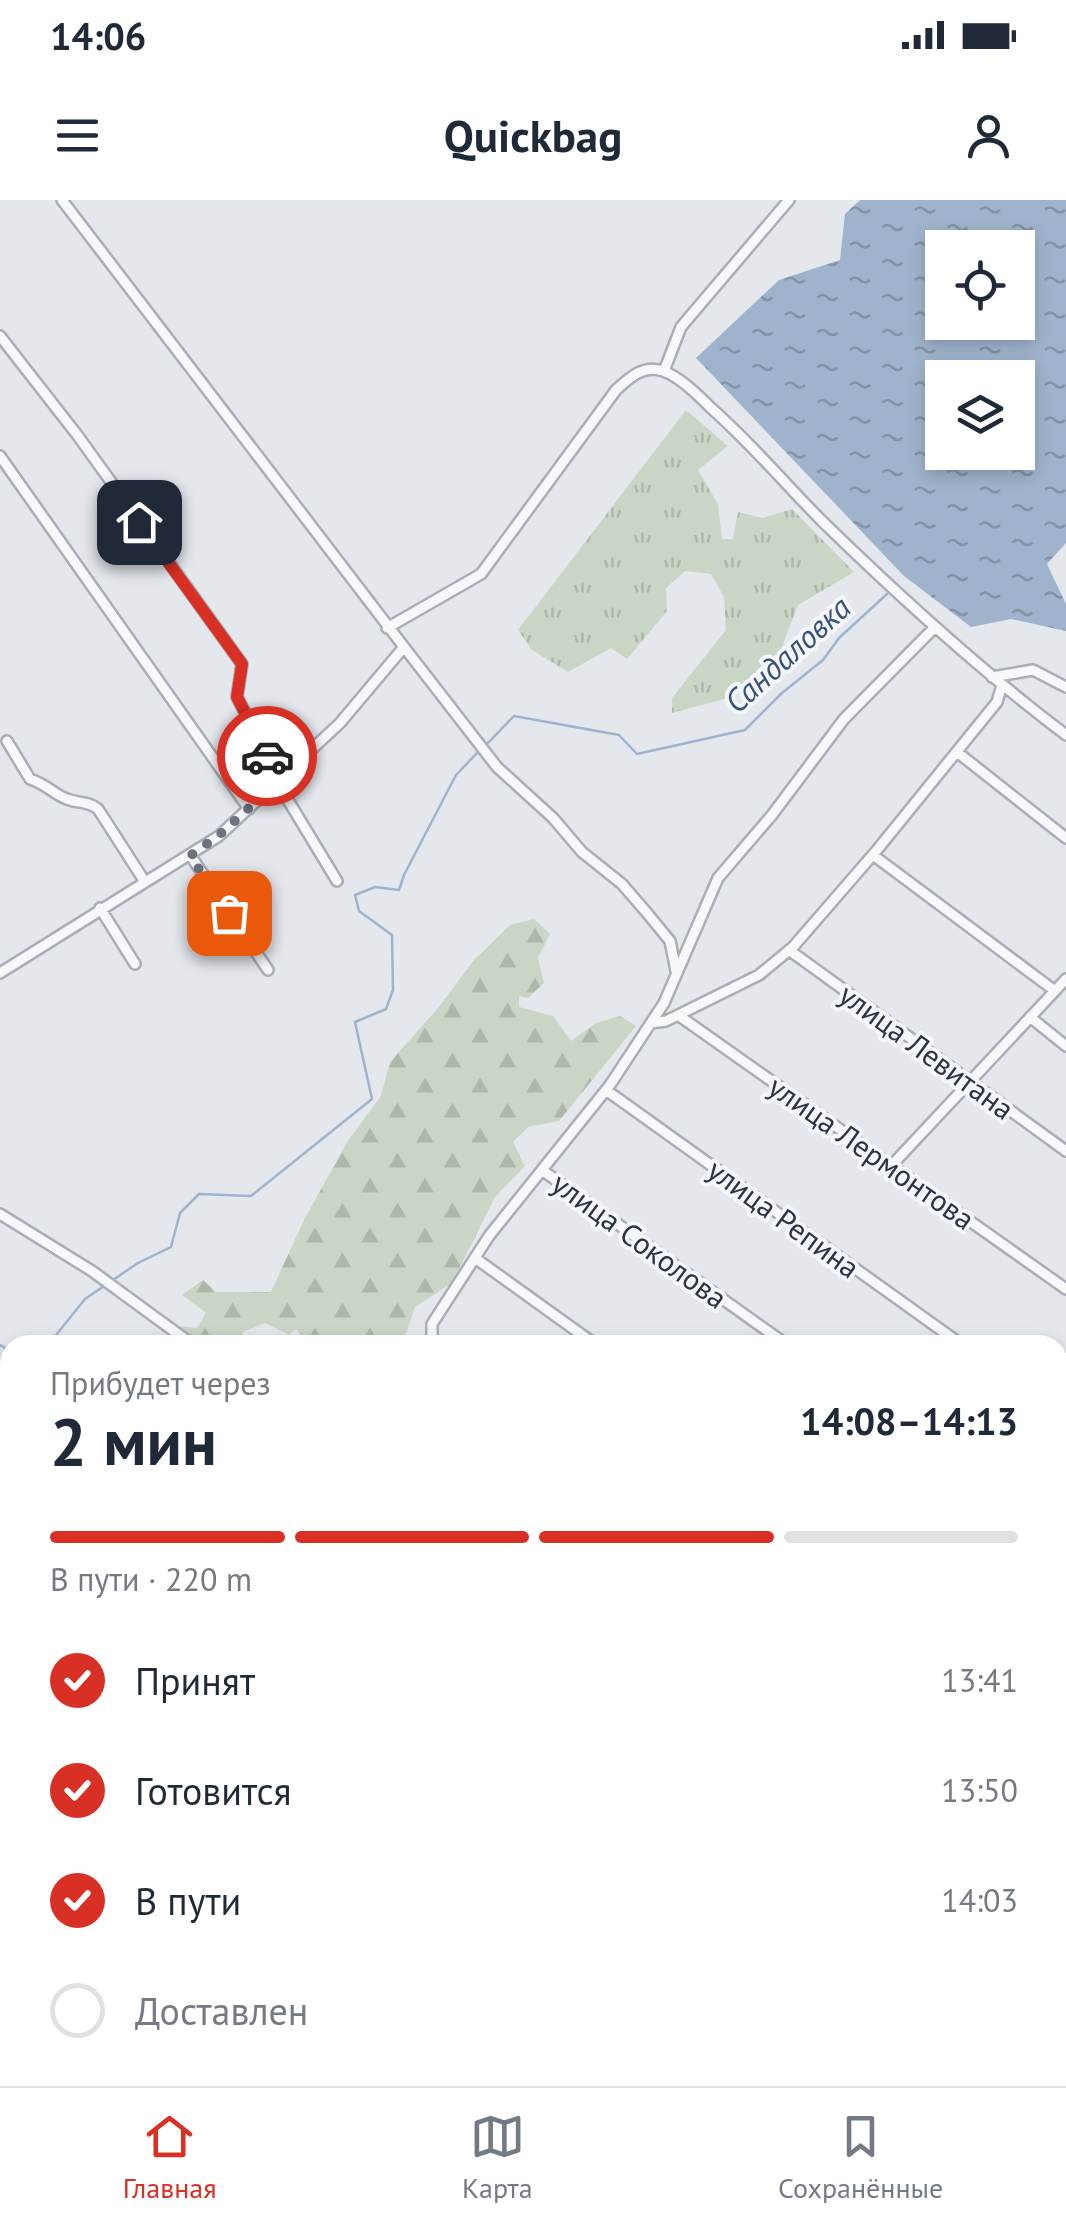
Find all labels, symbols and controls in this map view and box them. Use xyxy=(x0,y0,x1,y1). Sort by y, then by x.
text: 14:06 xyxy=(50,11,146,60)
text: Quickbag xyxy=(444,106,622,164)
icon: menu xyxy=(50,108,105,163)
icon: person xyxy=(961,108,1016,163)
map controls xyxy=(925,230,1035,470)
button: locate xyxy=(925,230,1035,340)
button: layers xyxy=(925,360,1035,470)
pin xyxy=(97,480,182,565)
icon: home xyxy=(112,495,167,550)
water label: Сандаловка xyxy=(715,586,859,722)
courier xyxy=(217,706,317,806)
icon: car xyxy=(240,729,295,784)
pin xyxy=(187,871,272,956)
icon: bag xyxy=(202,886,257,941)
street label: улица Левитана xyxy=(832,974,1022,1128)
street label: улица Лермонтова xyxy=(761,1066,983,1238)
street label: улица Репина xyxy=(700,1150,868,1286)
street label: улица Соколова xyxy=(545,1163,735,1317)
text: Прибудет через xyxy=(50,1362,271,1404)
text: 14:08–14:13 xyxy=(800,1396,1018,1445)
text: 2 мин xyxy=(50,1399,217,1483)
text: В пути · 220 m xyxy=(50,1558,252,1600)
icon: check xyxy=(50,1653,105,1708)
text: Принят xyxy=(135,1656,255,1705)
text: 13:41 xyxy=(941,1659,1018,1701)
icon: check xyxy=(50,1763,105,1818)
text: Готовится xyxy=(135,1766,292,1815)
text: 13:50 xyxy=(941,1769,1018,1811)
icon: check xyxy=(50,1873,105,1928)
text: В пути xyxy=(135,1876,241,1925)
text: 14:03 xyxy=(941,1879,1018,1921)
text: Доставлен xyxy=(135,1986,308,2035)
tab: Главная xyxy=(123,2109,216,2206)
tab: Карта xyxy=(462,2109,533,2206)
tab: Сохранённые xyxy=(778,2109,943,2206)

